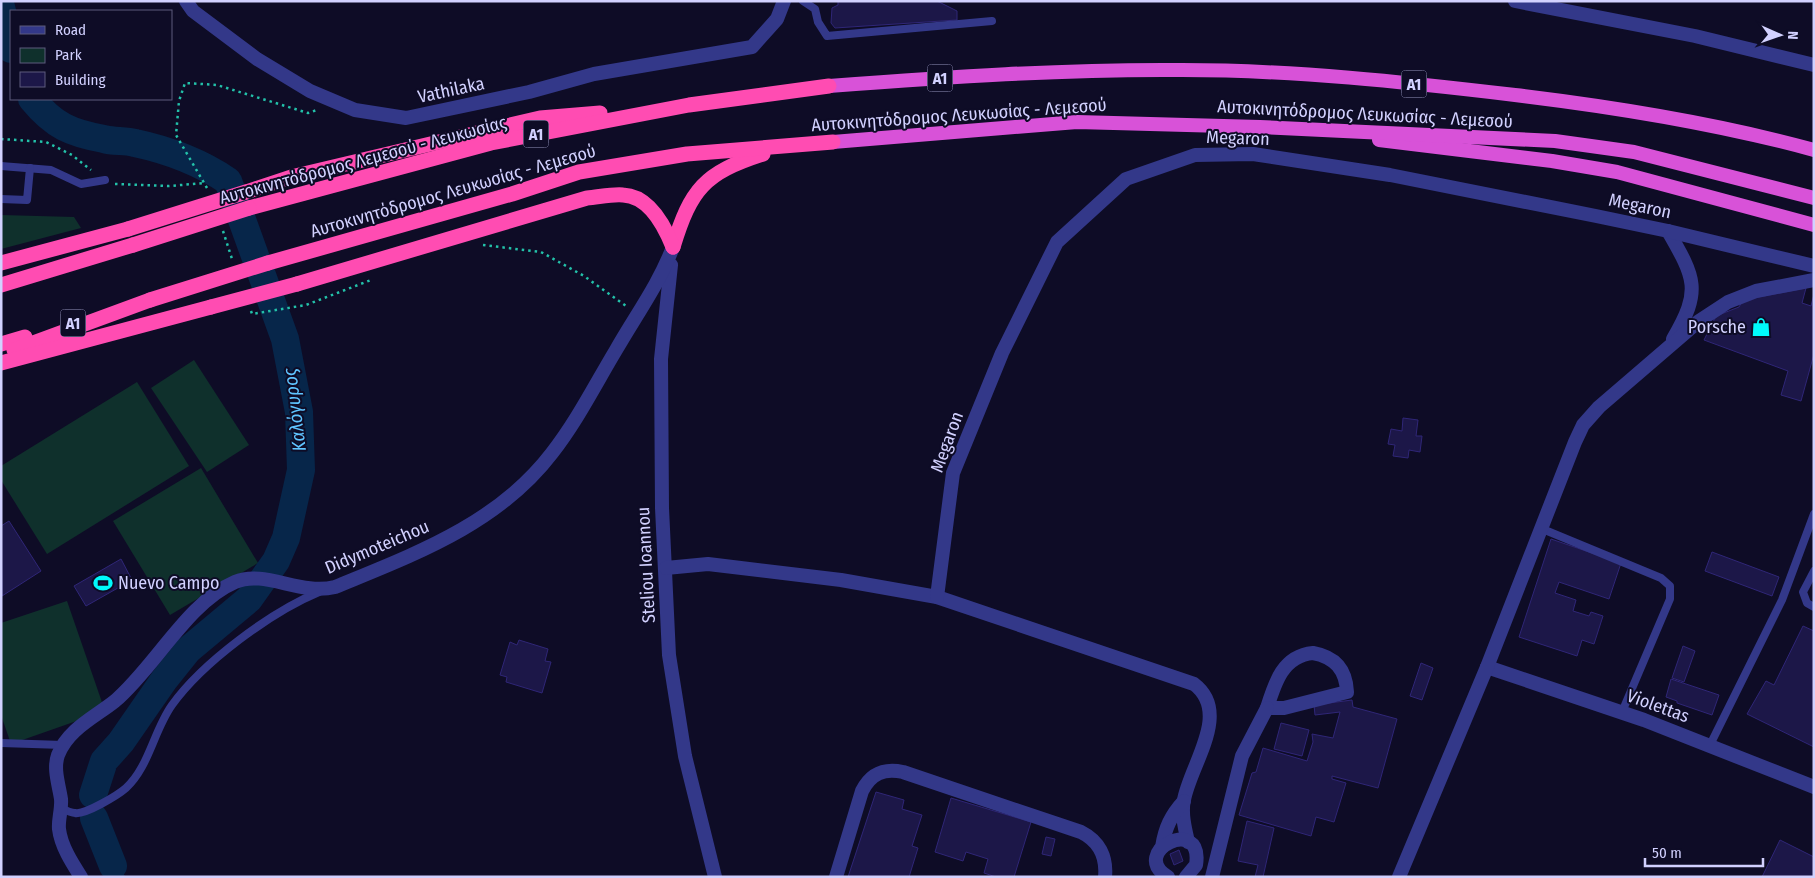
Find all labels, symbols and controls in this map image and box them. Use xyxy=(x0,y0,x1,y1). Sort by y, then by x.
legend xyxy=(10,10,172,100)
north arrow xyxy=(1755,10,1805,60)
text: Road xyxy=(55,21,86,39)
text: N xyxy=(1784,31,1801,40)
text: Park xyxy=(55,46,82,64)
road number: A1 xyxy=(928,64,952,92)
road number: A1 xyxy=(1402,70,1426,98)
text: Building xyxy=(55,71,106,89)
street label: Vathilaka xyxy=(416,72,487,108)
street label: Αυτοκινητόδρομος Λευκωσίας - Λεμεσού xyxy=(811,94,1107,136)
street label: Αυτοκινητόδρομος Λευκωσίας - Λεμεσού xyxy=(1217,95,1513,133)
street label: Αυτοκινητόδρομος Λεμεσού - Λευκωσίας xyxy=(217,111,509,209)
road number: A1 xyxy=(524,120,548,148)
street label: Megaron xyxy=(1206,126,1270,150)
street label: Αυτοκινητόδρομος Λευκωσίας - Λεμεσού xyxy=(308,140,598,242)
street label: Megaron xyxy=(1607,189,1673,223)
road number: A1 xyxy=(60,309,86,336)
place label: Porsche xyxy=(1688,316,1746,338)
shop icon: Porsche xyxy=(1750,316,1772,338)
water label: Καλόγυρος xyxy=(278,366,311,453)
street label: Megaron xyxy=(926,408,968,476)
street label: Steliou Ioannou xyxy=(632,506,660,624)
street label: Didymoteichou xyxy=(322,515,432,579)
sports icon: Nuevo Campo xyxy=(92,572,114,594)
place label: Nuevo Campo xyxy=(118,572,219,594)
street label: Violettas xyxy=(1624,685,1692,728)
scale bar xyxy=(1645,836,1762,868)
text: 50 m xyxy=(1652,844,1682,862)

